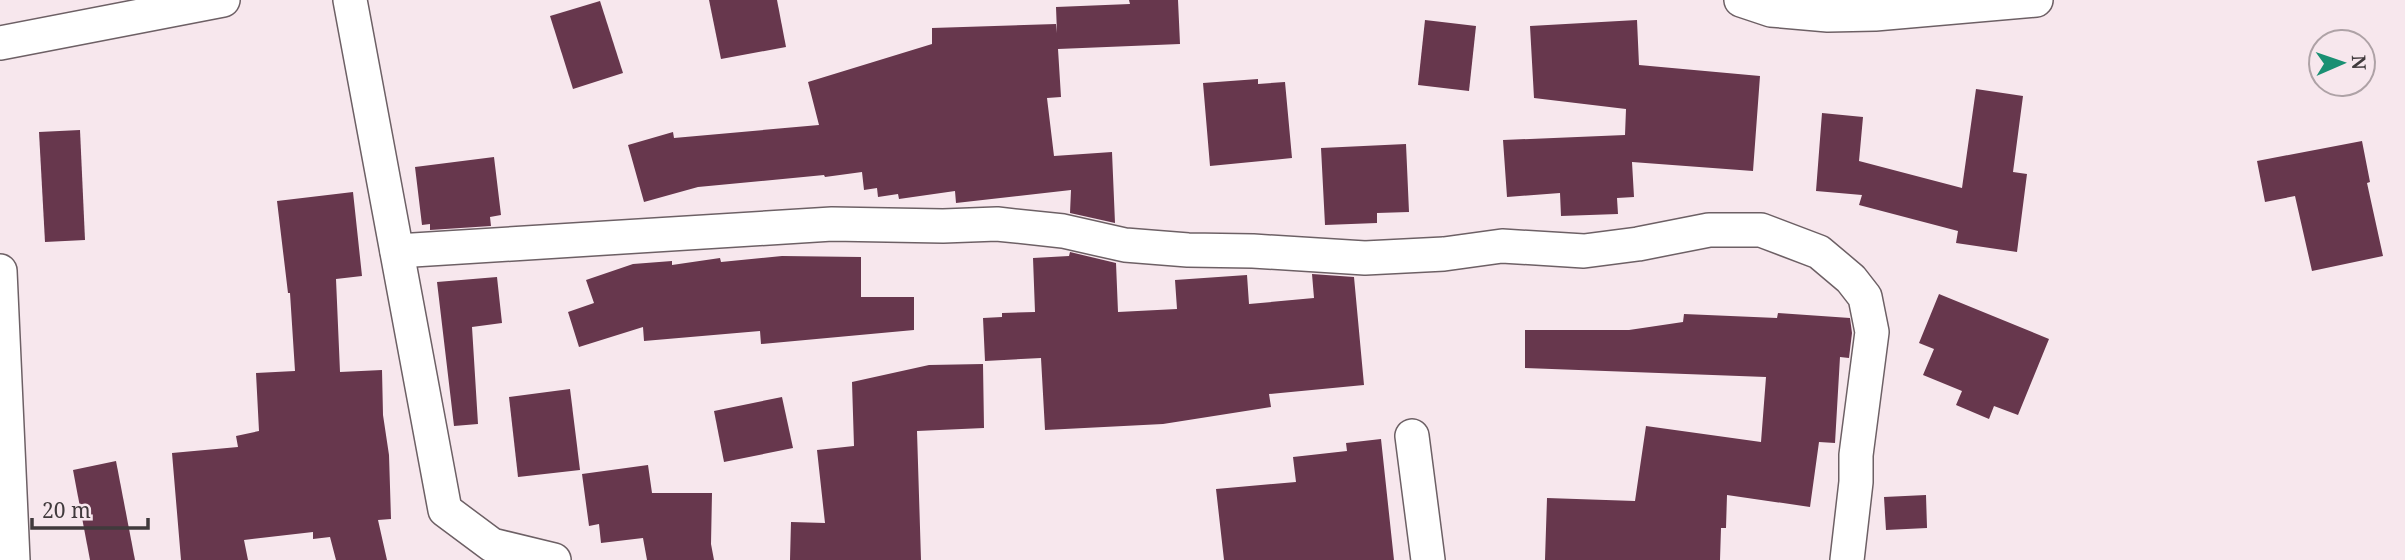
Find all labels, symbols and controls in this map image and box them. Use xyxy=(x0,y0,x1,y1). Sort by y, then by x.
north arrow xyxy=(2307,28,2377,98)
text: N xyxy=(2346,54,2372,70)
scale bar xyxy=(32,486,147,530)
text: 20 m xyxy=(42,496,91,524)

